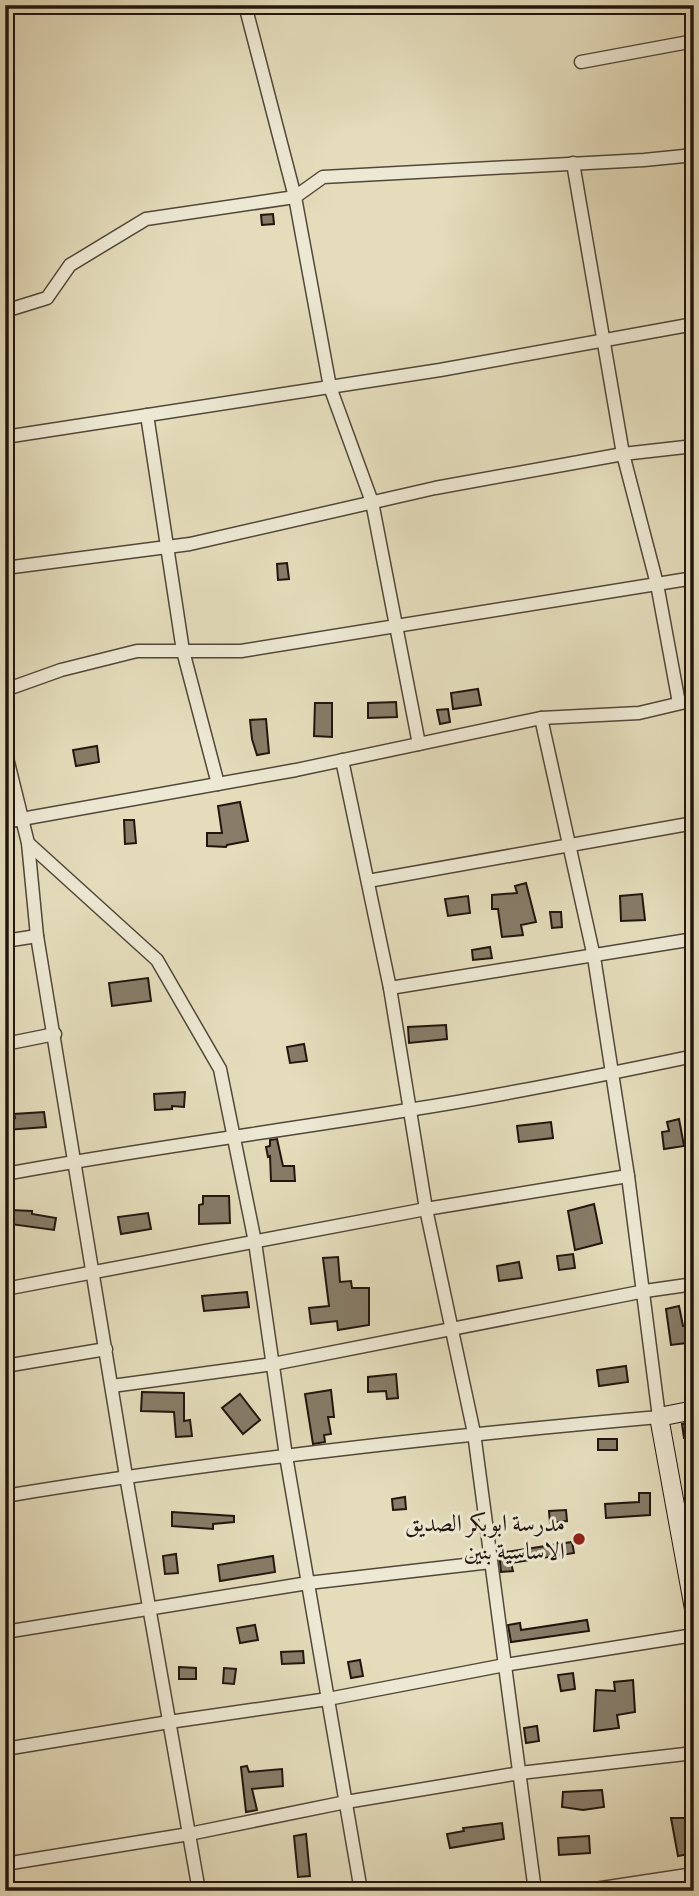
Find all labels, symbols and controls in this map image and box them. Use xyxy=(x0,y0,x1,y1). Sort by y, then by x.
place label: مدرسة ابوبكر الصديق الاساسية بنين xyxy=(405,1508,565,1570)
marker: مدرسة ابوبكر الصديق الاساسية بنين xyxy=(571,1531,587,1547)

